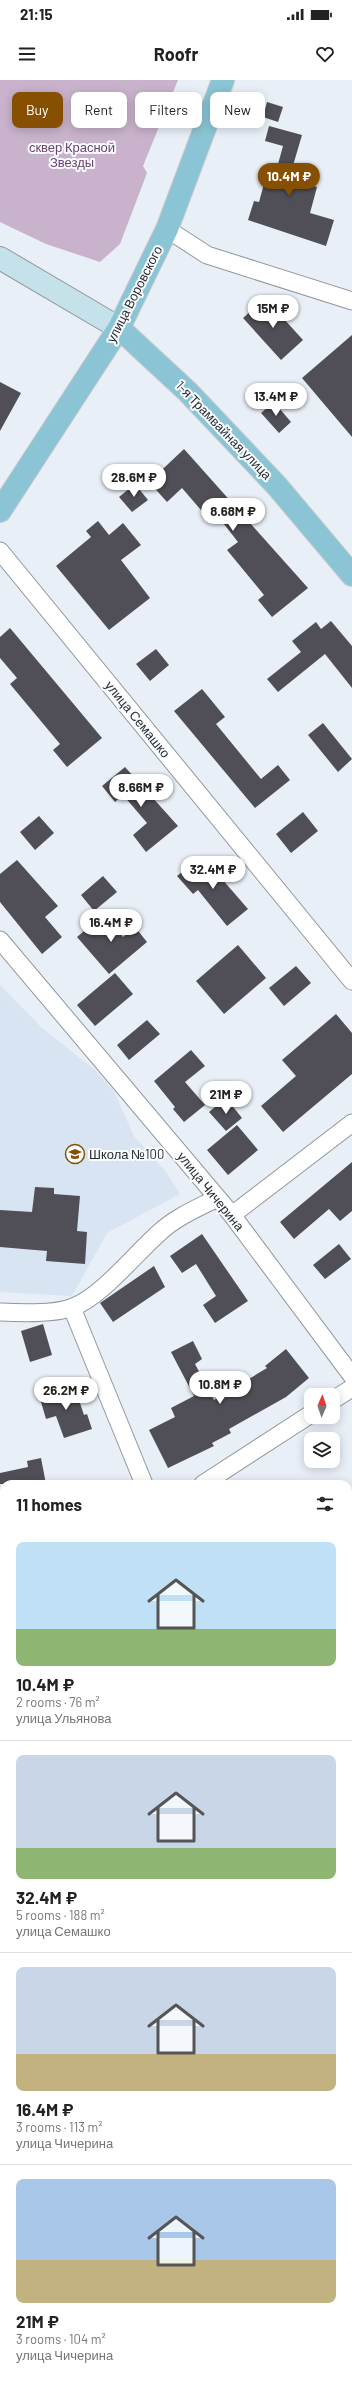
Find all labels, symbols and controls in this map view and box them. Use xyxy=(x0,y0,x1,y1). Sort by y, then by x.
text: 21:15 xyxy=(20,5,52,23)
icon: menu xyxy=(16,43,38,65)
text: Roofr xyxy=(154,43,198,65)
icon: heart xyxy=(314,43,336,65)
chip: Buy xyxy=(12,92,63,128)
chip: Rent xyxy=(71,92,127,128)
chip: Filters xyxy=(135,92,202,128)
chip: New xyxy=(210,92,265,128)
park label: сквер Красной Звезды xyxy=(29,139,115,170)
pin: 10.4M ₽ xyxy=(252,163,326,197)
text: 10.4M ₽ xyxy=(267,168,311,184)
street label: улица Воровского xyxy=(103,243,165,345)
pin: 15M ₽ xyxy=(245,295,301,329)
text: 15M ₽ xyxy=(257,300,289,316)
street label: 1-я Трамвайная улица xyxy=(173,377,276,483)
pin: 13.4M ₽ xyxy=(239,383,313,417)
text: 13.4M ₽ xyxy=(254,388,298,404)
pin: 28.6M ₽ xyxy=(97,464,171,498)
text: 28.6M ₽ xyxy=(111,469,157,485)
pin: 8.68M ₽ xyxy=(196,498,270,532)
text: 8.68M ₽ xyxy=(210,503,256,519)
street label: улица Семашко xyxy=(102,677,174,761)
pin: 8.66M ₽ xyxy=(104,774,178,808)
text: 8.66M ₽ xyxy=(118,779,164,795)
pin: 32.4M ₽ xyxy=(176,856,250,890)
text: 32.4M ₽ xyxy=(190,861,236,877)
pin: 16.4M ₽ xyxy=(74,909,148,943)
text: 16.4M ₽ xyxy=(89,914,133,930)
pin: 21M ₽ xyxy=(198,1081,254,1115)
text: 21M ₽ xyxy=(210,1086,242,1102)
school or university icon: Школа №100 xyxy=(64,1143,86,1165)
place label: Школа №100 xyxy=(89,1146,164,1162)
street label: улица Чичерина xyxy=(174,1148,248,1234)
pin: 10.8M ₽ xyxy=(183,1371,257,1405)
text: 10.8M ₽ xyxy=(198,1376,242,1392)
pin: 26.2M ₽ xyxy=(29,1377,103,1411)
text: 26.2M ₽ xyxy=(43,1382,89,1398)
north arrow xyxy=(304,1388,340,1424)
map controls xyxy=(304,1388,340,1468)
button: layers xyxy=(304,1432,340,1468)
icon: filters xyxy=(314,1493,336,1515)
text: 11 homes xyxy=(16,1494,82,1514)
icon: home xyxy=(140,1568,212,1640)
text: 10.4M ₽ xyxy=(16,1674,74,1694)
text: 2 rooms · 76 m² xyxy=(16,1694,100,1710)
text: улица Ульянова xyxy=(16,1710,112,1726)
icon: home xyxy=(140,1781,212,1853)
text: 32.4M ₽ xyxy=(16,1887,77,1907)
text: 5 rooms · 188 m² xyxy=(16,1907,105,1923)
text: улица Семашко xyxy=(16,1923,111,1939)
icon: home xyxy=(140,1993,212,2065)
text: 16.4M ₽ xyxy=(16,2099,74,2119)
text: 3 rooms · 113 m² xyxy=(16,2119,103,2135)
text: улица Чичерина xyxy=(16,2135,113,2151)
icon: home xyxy=(140,2205,212,2277)
text: 21M ₽ xyxy=(16,2311,59,2331)
text: 3 rooms · 104 m² xyxy=(16,2331,106,2347)
text: улица Чичерина xyxy=(16,2347,113,2363)

